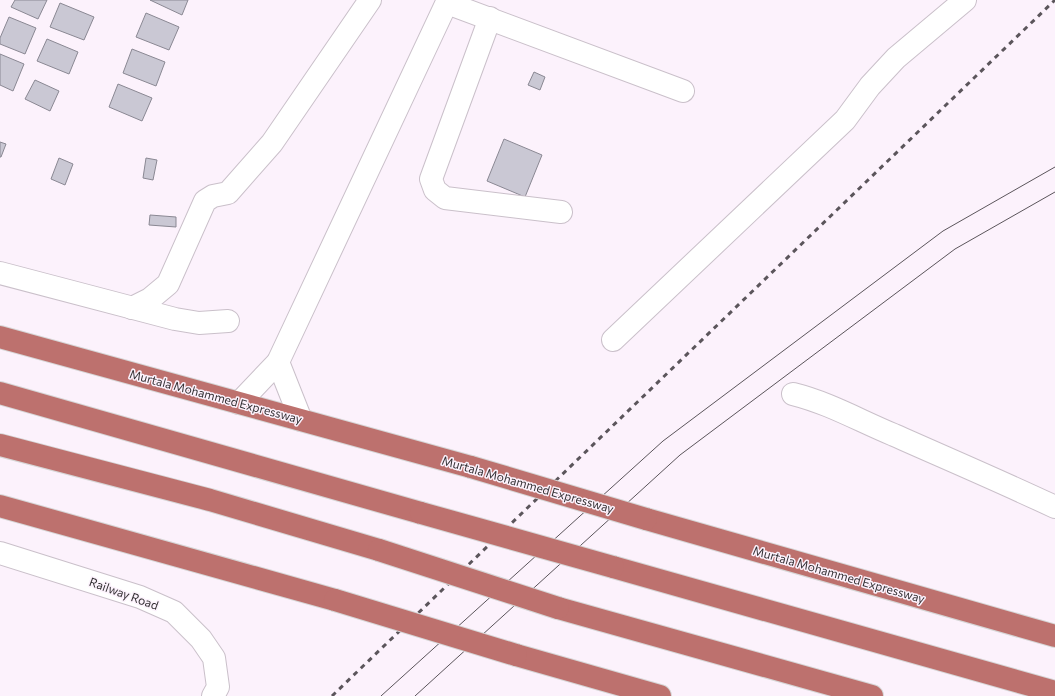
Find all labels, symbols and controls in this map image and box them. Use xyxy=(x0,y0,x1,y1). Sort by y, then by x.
street label: Murtala Mohammed Expressway xyxy=(128,366,304,426)
street label: Murtala Mohammed Expressway xyxy=(440,453,616,515)
street label: Murtala Mohammed Expressway xyxy=(751,543,927,605)
street label: Railway Road xyxy=(88,574,161,612)

